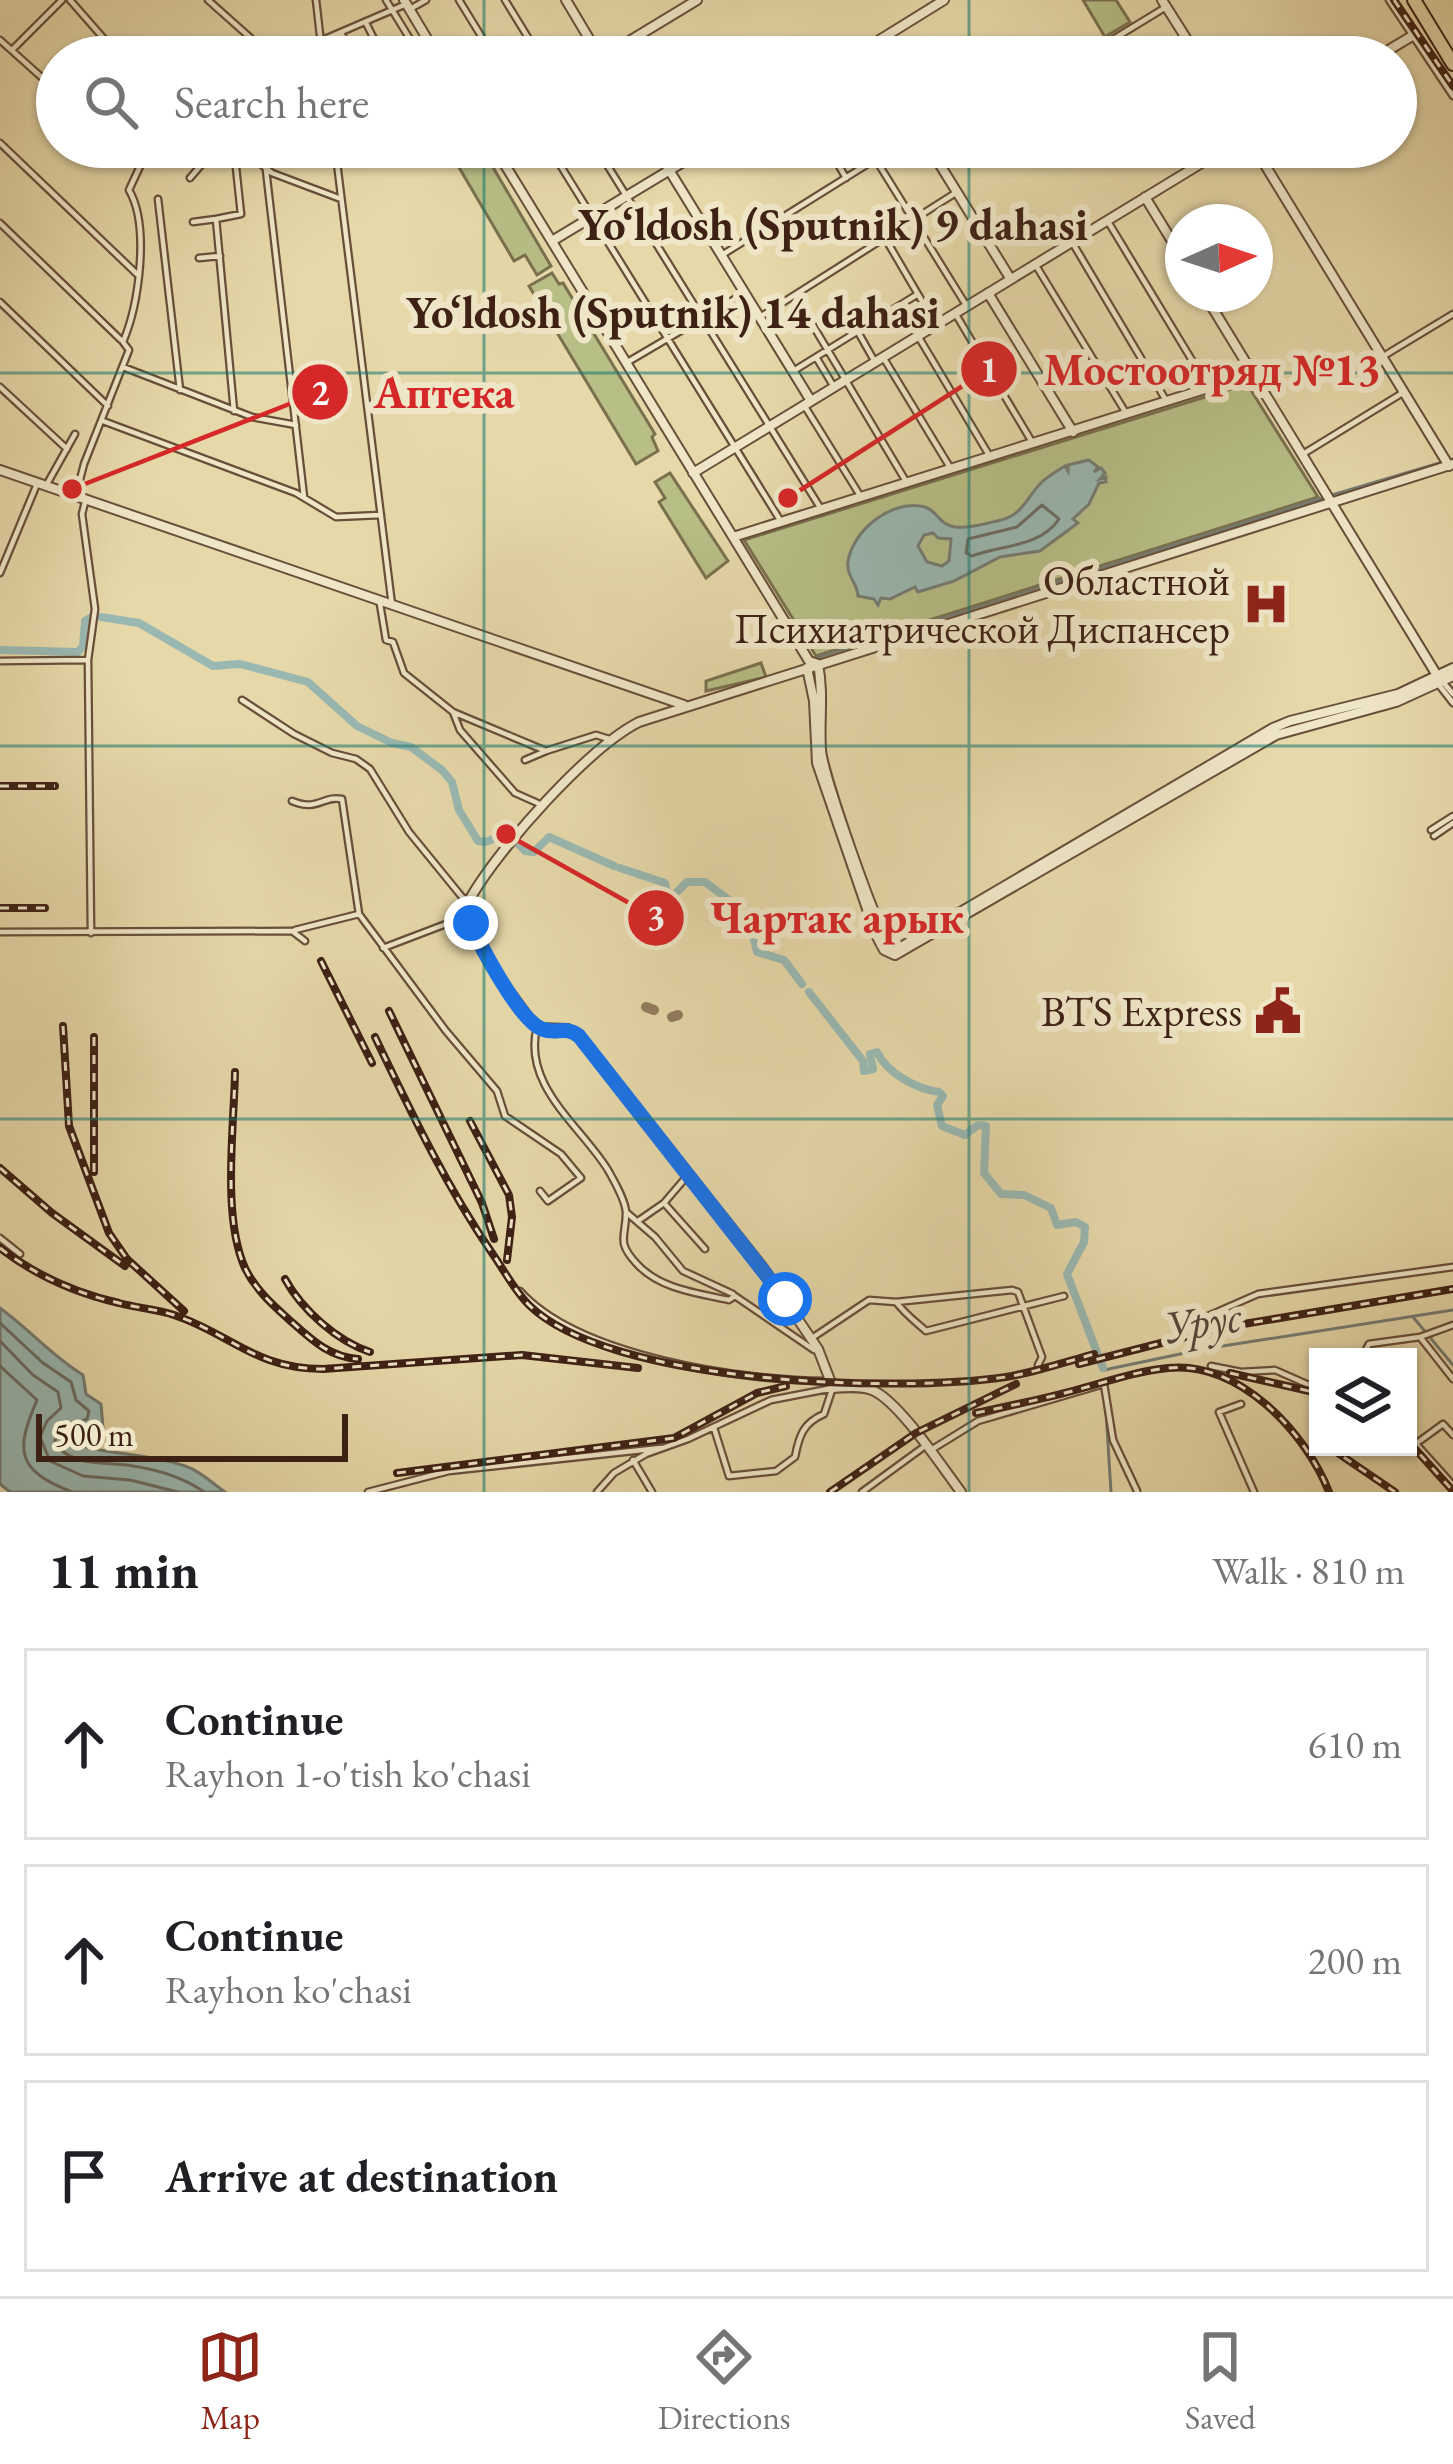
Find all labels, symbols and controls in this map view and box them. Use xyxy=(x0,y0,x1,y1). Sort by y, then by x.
search box xyxy=(36,36,1417,168)
icon: search xyxy=(78,69,144,135)
text: Search here xyxy=(174,73,369,131)
district label: Yo‘ldosh (Sputnik) 9 dahasi xyxy=(578,195,1088,253)
north arrow xyxy=(1165,204,1273,312)
district label: Yo‘ldosh (Sputnik) 14 dahasi xyxy=(406,283,940,341)
callout: Мостоотряд №13 xyxy=(959,329,1405,410)
text: Мостоотряд №13 xyxy=(1043,340,1381,398)
text: 1 xyxy=(979,346,999,393)
callout: Аптека xyxy=(290,352,539,433)
text: Аптека xyxy=(373,363,515,421)
text: 2 xyxy=(310,369,330,416)
place label: Областной Психиатрической Диспансер xyxy=(734,553,1230,656)
hospital icon: Областной Психиатрической Диспансер xyxy=(1241,579,1291,629)
callout: Чартак арык xyxy=(626,877,988,958)
text: Чартак арык xyxy=(710,888,964,946)
text: 3 xyxy=(646,894,666,941)
route end xyxy=(444,896,498,950)
place label: BTS Express xyxy=(1041,984,1242,1039)
public building icon: BTS Express xyxy=(1253,986,1303,1036)
route start xyxy=(758,1272,812,1326)
water label: Урус xyxy=(1159,1286,1246,1356)
map controls xyxy=(1309,1348,1417,1456)
button: layers xyxy=(1309,1348,1417,1456)
scale bar xyxy=(36,1408,348,1461)
text: 500 m xyxy=(54,1413,134,1456)
text: 11 min xyxy=(48,1537,199,1603)
text: Walk · 810 m xyxy=(1212,1545,1405,1596)
text: Continue xyxy=(165,1690,343,1748)
icon: ahead xyxy=(51,1711,117,1777)
text: 610 m xyxy=(1308,1719,1402,1770)
text: Rayhon 1-o'tish ko'chasi xyxy=(165,1748,531,1799)
text: Continue xyxy=(165,1906,343,1964)
icon: ahead xyxy=(51,1927,117,1993)
text: 200 m xyxy=(1308,1935,1402,1986)
text: Rayhon ko'chasi xyxy=(165,1964,412,2015)
icon: arrive xyxy=(51,2143,117,2209)
text: Arrive at destination xyxy=(165,2147,558,2205)
tab: Map xyxy=(197,2324,263,2439)
tab: Directions xyxy=(658,2324,791,2439)
tab: Saved xyxy=(1185,2324,1256,2439)

